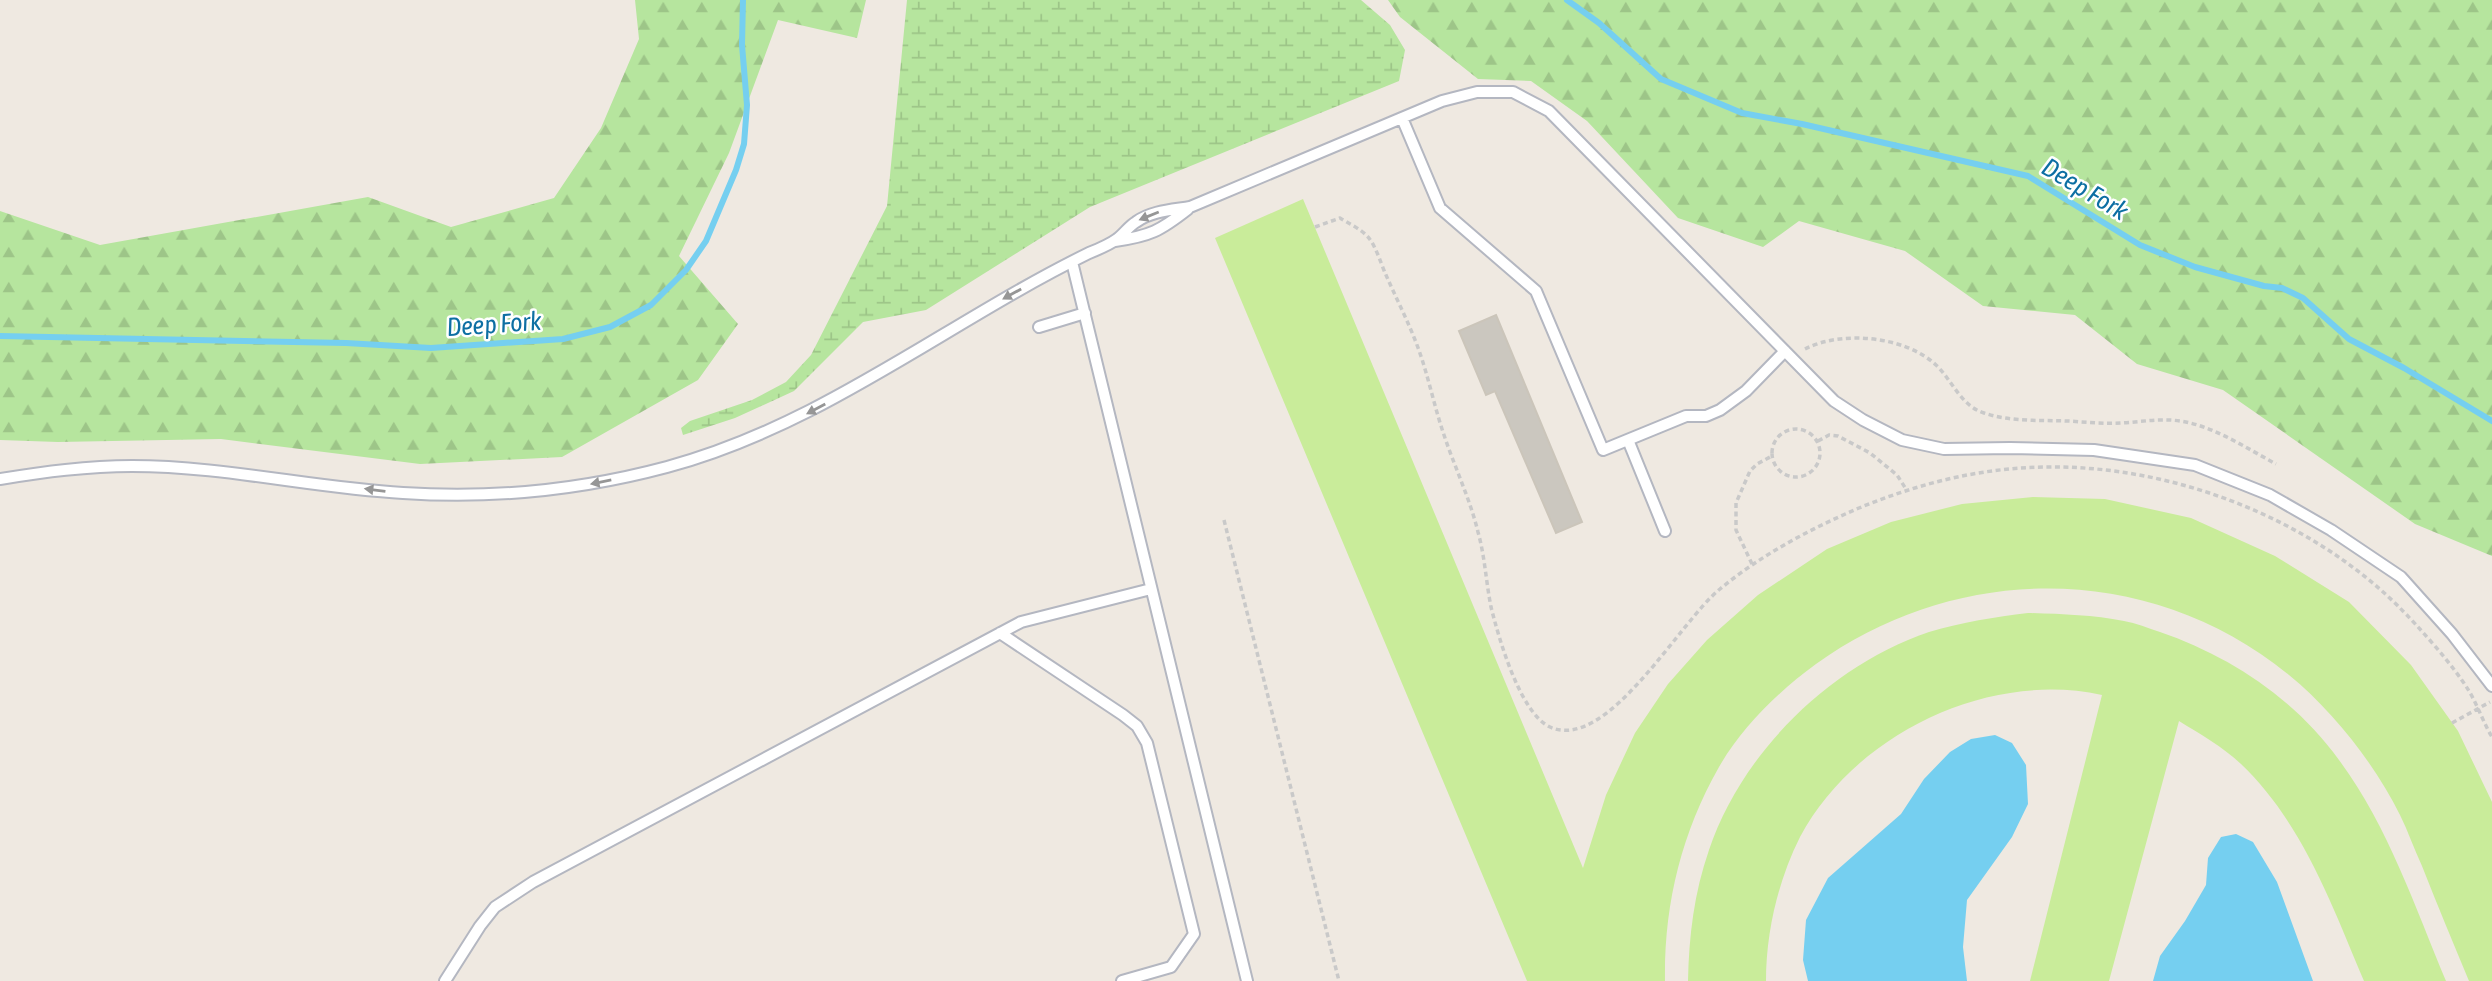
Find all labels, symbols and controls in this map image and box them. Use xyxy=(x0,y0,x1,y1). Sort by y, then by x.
water label: Deep Fork xyxy=(2037,152,2134,227)
one-way arrow xyxy=(1138,210,1159,221)
one-way arrow xyxy=(1002,288,1022,300)
water label: Deep Fork xyxy=(446,306,543,342)
one-way arrow xyxy=(806,403,826,415)
one-way arrow xyxy=(590,476,612,487)
one-way arrow xyxy=(364,485,386,496)

